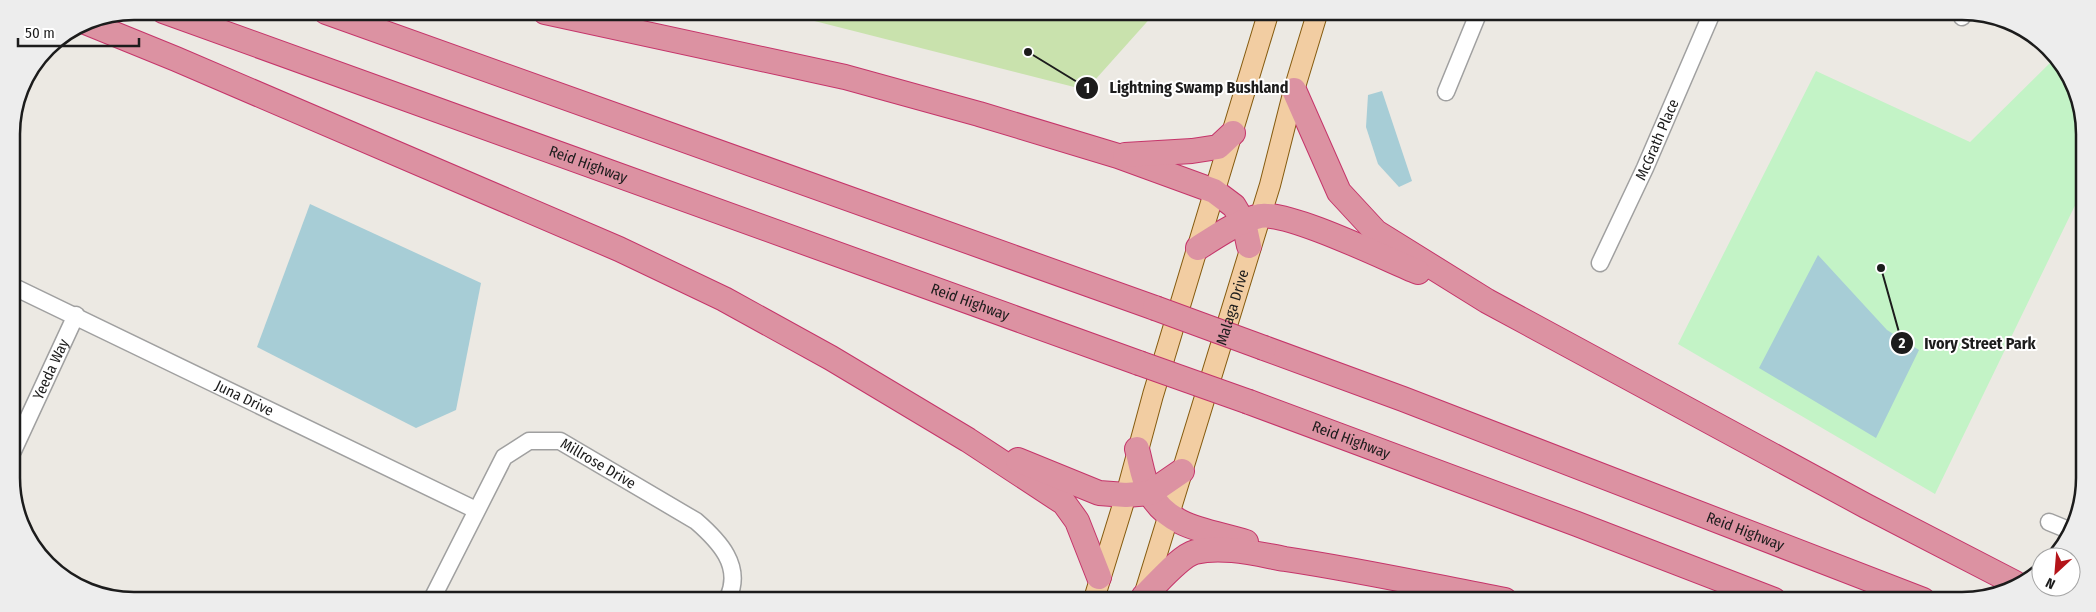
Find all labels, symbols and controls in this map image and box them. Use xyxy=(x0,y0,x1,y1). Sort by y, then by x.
scale bar xyxy=(18,15,139,47)
text: 50 m xyxy=(25,24,55,42)
callout: Lightning Swamp Bushland xyxy=(1074,72,1298,103)
text: Lightning Swamp Bushland xyxy=(1110,78,1288,97)
text: 1 xyxy=(1084,79,1090,97)
street label: McGrath Place xyxy=(1632,96,1683,183)
street label: Reid Highway xyxy=(547,142,630,187)
street label: Malaga Drive xyxy=(1212,267,1253,348)
street label: Reid Highway xyxy=(928,280,1012,325)
callout: Ivory Street Park xyxy=(1890,328,2046,359)
text: 2 xyxy=(1898,334,1906,352)
text: Ivory Street Park xyxy=(1924,334,2037,353)
street label: Yeeda Way xyxy=(29,336,73,403)
street label: Juna Drive xyxy=(212,376,276,420)
street label: Reid Highway xyxy=(1310,417,1393,463)
street label: Millrose Drive xyxy=(557,434,639,493)
street label: Reid Highway xyxy=(1704,508,1787,555)
north arrow xyxy=(2031,547,2081,597)
text: N xyxy=(2043,574,2058,593)

